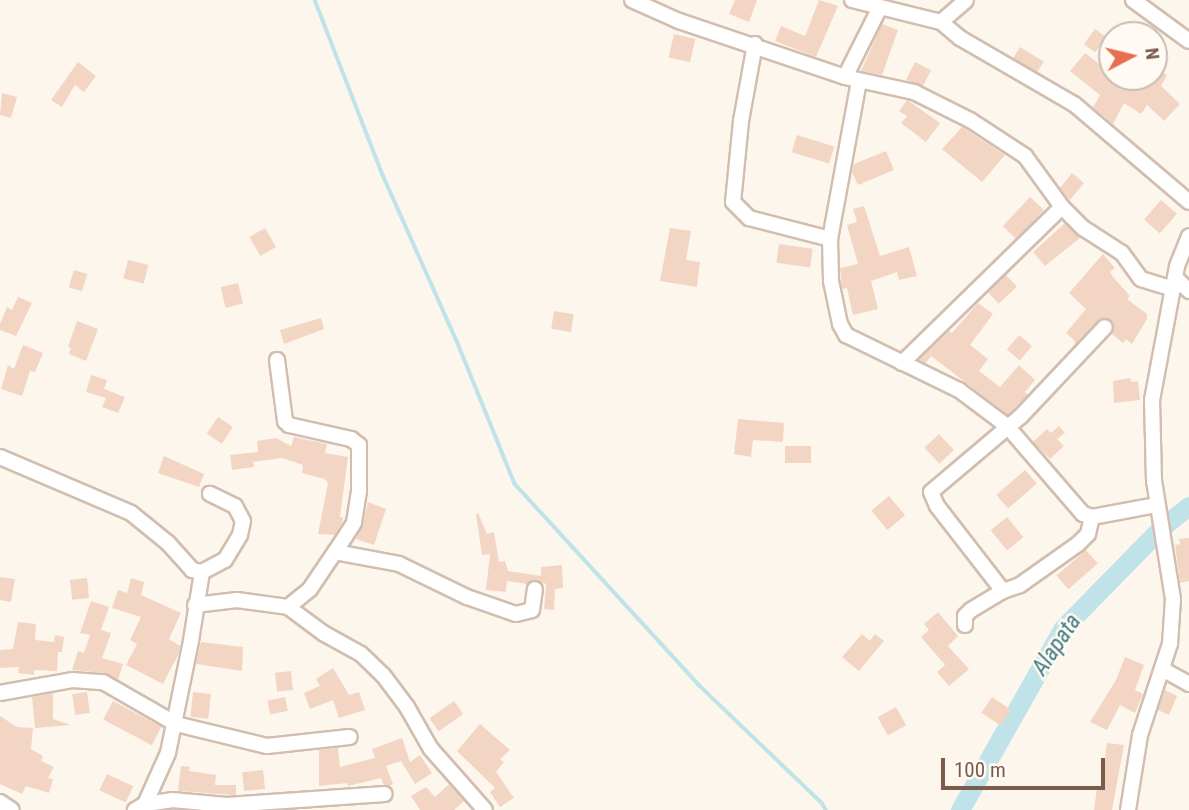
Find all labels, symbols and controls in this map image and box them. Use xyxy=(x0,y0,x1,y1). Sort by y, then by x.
north arrow xyxy=(1098,21,1168,91)
text: N xyxy=(1140,46,1164,61)
water label: Alapata xyxy=(1027,609,1087,681)
scale bar xyxy=(944,744,1108,788)
text: 100 m xyxy=(954,758,1006,782)

